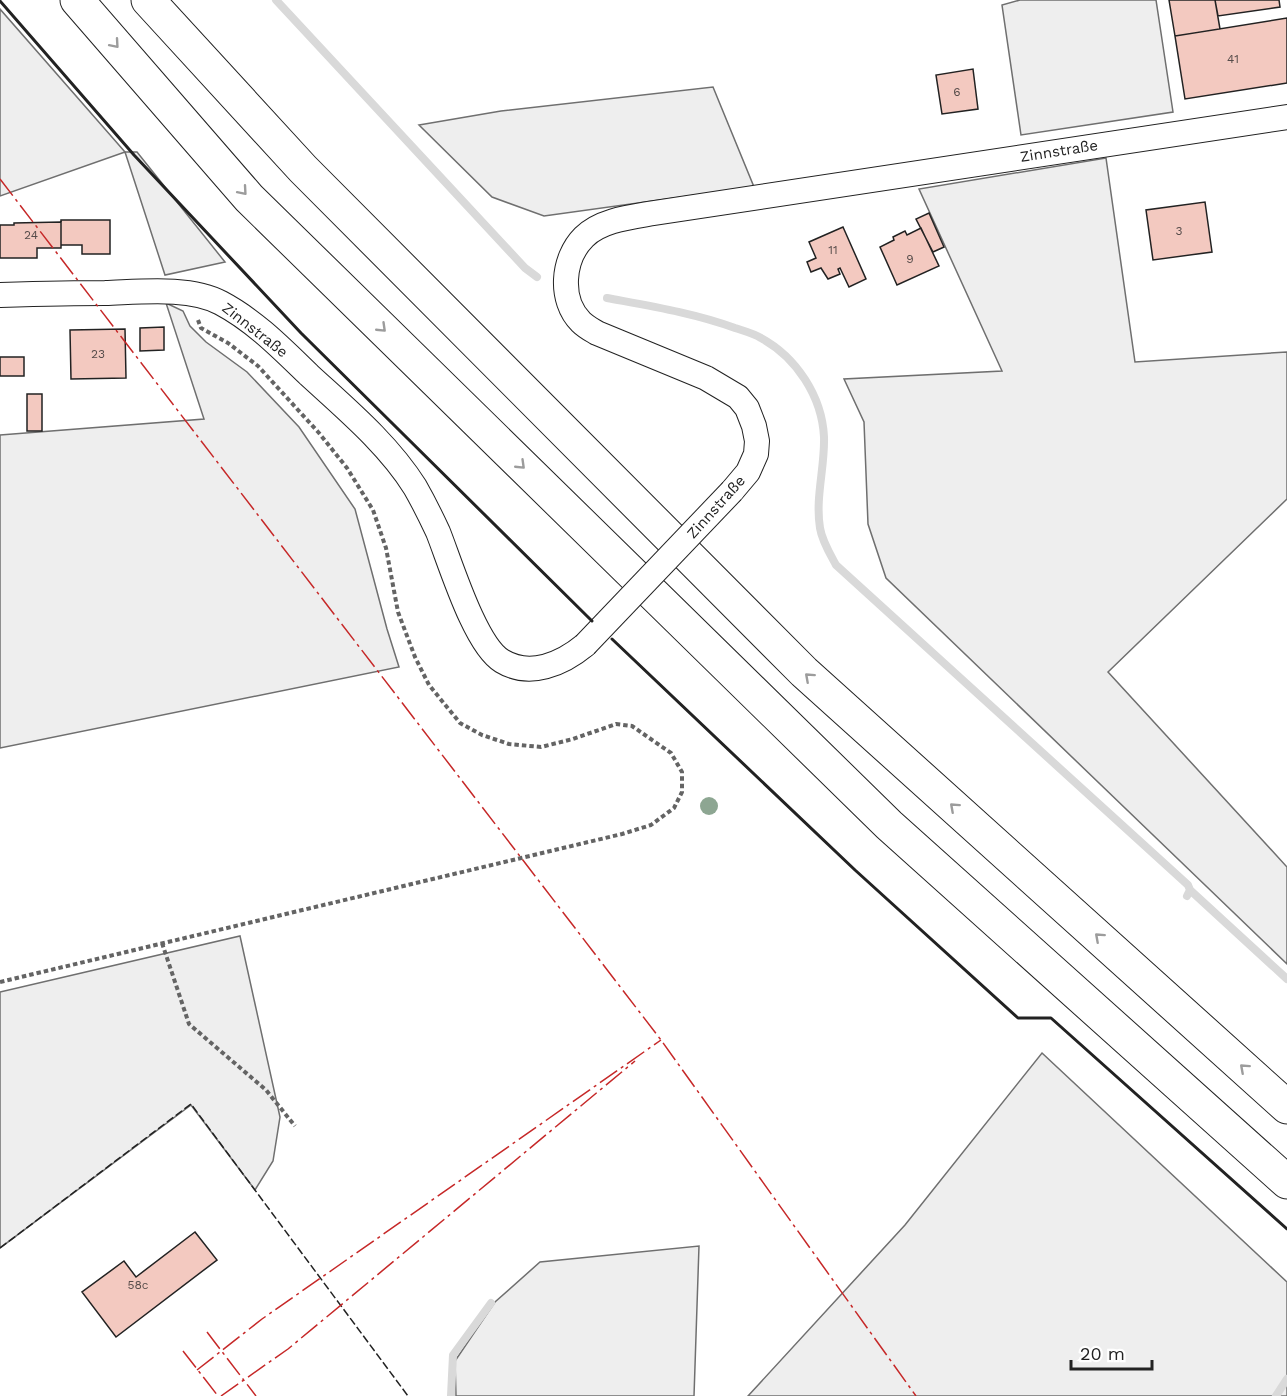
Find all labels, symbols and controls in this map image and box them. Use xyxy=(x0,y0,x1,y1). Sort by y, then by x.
one-way arrow xyxy=(108,37,119,48)
house number: 41 xyxy=(1227,52,1239,66)
house number: 6 xyxy=(953,85,961,99)
street label: Zinnstraße xyxy=(1019,136,1099,166)
one-way arrow xyxy=(236,184,247,195)
house number: 3 xyxy=(1176,224,1183,238)
house number: 24 xyxy=(24,228,38,242)
house number: 11 xyxy=(828,243,838,257)
house number: 9 xyxy=(906,252,914,266)
street label: Zinnstraße xyxy=(219,299,291,361)
one-way arrow xyxy=(375,321,386,332)
house number: 23 xyxy=(91,347,105,361)
one-way arrow xyxy=(514,457,525,468)
street label: Zinnstraße xyxy=(683,472,749,542)
one-way arrow xyxy=(805,673,816,684)
one-way arrow xyxy=(950,803,961,814)
one-way arrow xyxy=(1095,933,1106,944)
one-way arrow xyxy=(1240,1064,1250,1075)
house number: 58c xyxy=(127,1278,149,1292)
scale bar xyxy=(1071,1333,1152,1371)
text: 20 m xyxy=(1080,1343,1125,1364)

